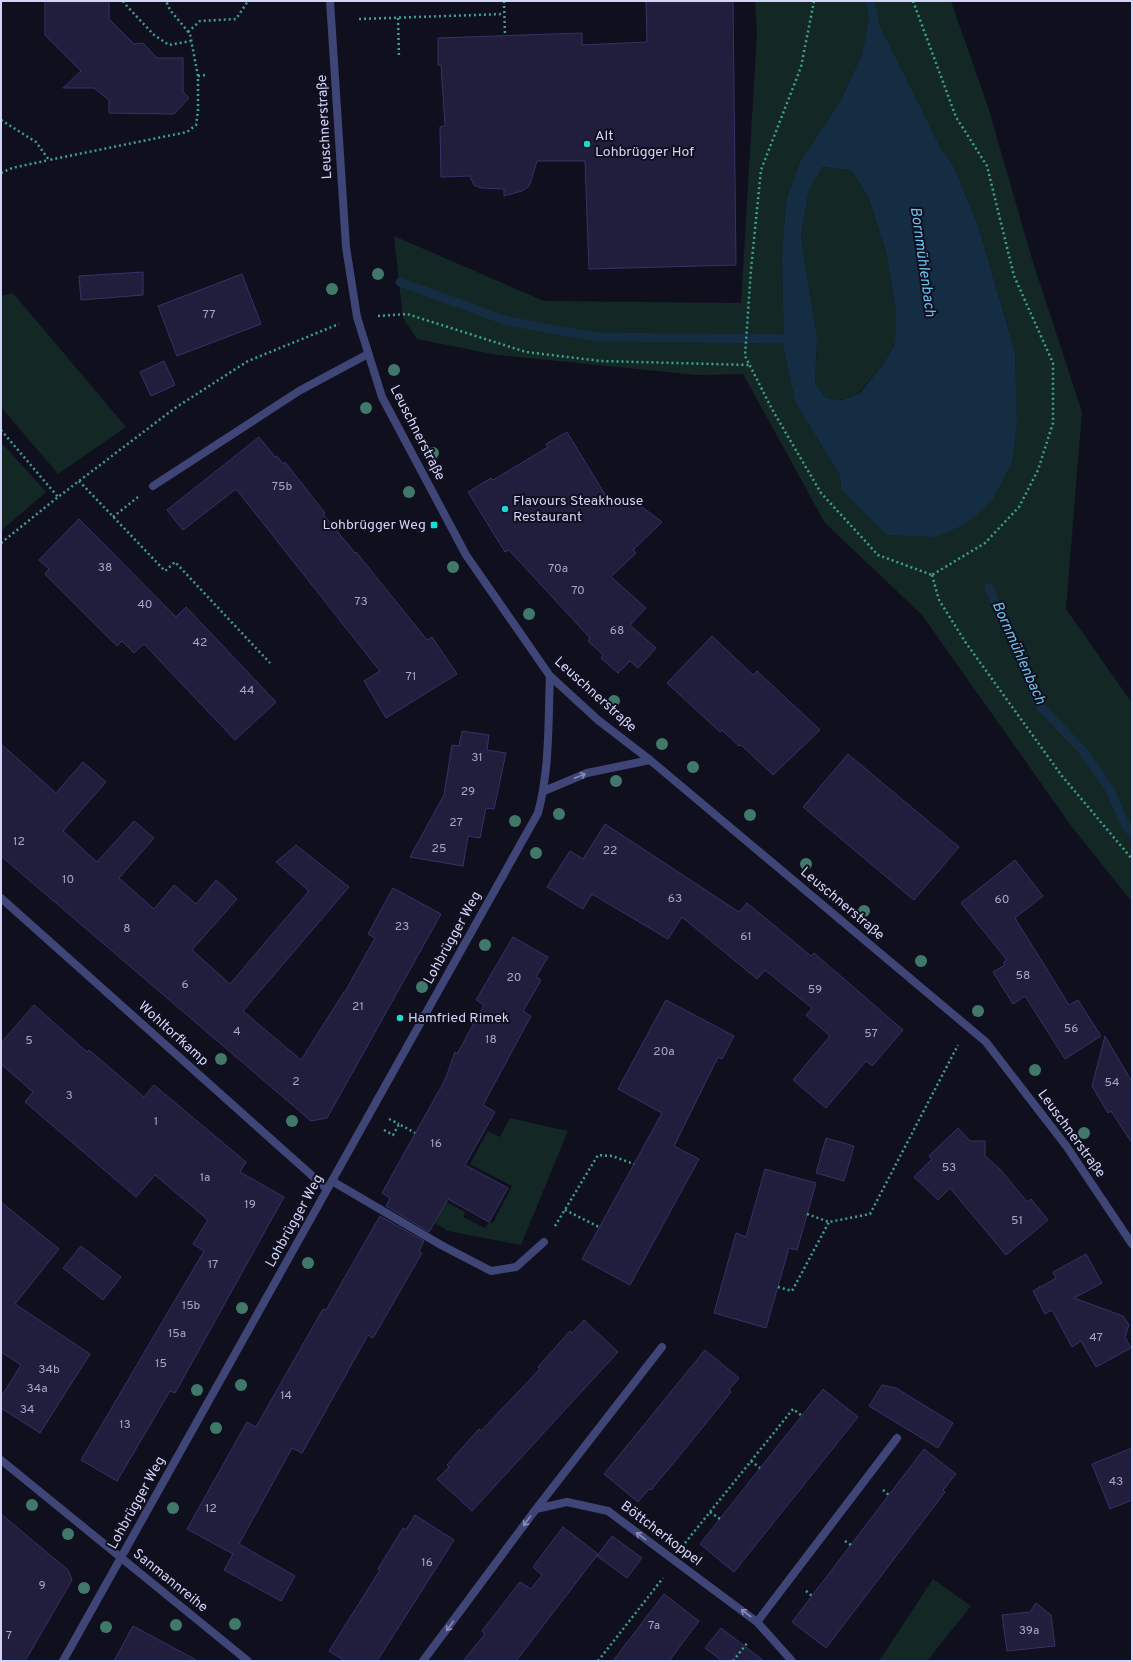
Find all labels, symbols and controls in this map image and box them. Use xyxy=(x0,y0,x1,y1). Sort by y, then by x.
street label: Leuschnerstraße xyxy=(314,74,336,180)
place label: Alt Lohbrügger Hof xyxy=(595,128,694,161)
marker: Alt Lohbrügger Hof xyxy=(582,139,592,149)
water label: Bornmühlenbach xyxy=(905,206,939,318)
house number: 77 xyxy=(203,307,215,323)
street label: Leuschnerstraße xyxy=(386,382,448,484)
house number: 75b xyxy=(272,479,292,495)
place label: Flavours Steakhouse Restaurant xyxy=(513,493,643,526)
marker: Flavours Steakhouse Restaurant xyxy=(500,504,510,514)
place label: Lohbrügger Weg xyxy=(322,517,426,534)
marker: Lohbrügger Weg xyxy=(429,520,439,530)
house number: 38 xyxy=(98,560,112,576)
house number: 70a xyxy=(548,561,568,577)
house number: 70 xyxy=(571,583,585,599)
house number: 73 xyxy=(354,594,368,610)
house number: 40 xyxy=(137,597,153,613)
water label: Bornmühlenbach xyxy=(987,598,1049,708)
house number: 68 xyxy=(610,623,624,639)
house number: 42 xyxy=(193,635,207,651)
street label: Leuschnerstraße xyxy=(550,654,640,736)
house number: 71 xyxy=(406,669,416,685)
house number: 44 xyxy=(240,683,254,699)
house number: 31 xyxy=(471,750,483,766)
one-way arrow xyxy=(574,772,586,779)
house number: 29 xyxy=(461,784,475,800)
house number: 27 xyxy=(449,815,463,831)
house number: 12 xyxy=(13,834,25,850)
house number: 25 xyxy=(432,841,446,857)
house number: 22 xyxy=(603,843,617,859)
street label: Leuschnerstraße xyxy=(796,864,888,944)
house number: 10 xyxy=(62,872,74,888)
street label: Lohbrügger Weg xyxy=(420,889,486,987)
house number: 63 xyxy=(668,891,682,907)
house number: 60 xyxy=(995,892,1009,908)
house number: 23 xyxy=(395,919,409,935)
house number: 8 xyxy=(123,921,131,937)
house number: 61 xyxy=(740,929,752,945)
house number: 58 xyxy=(1016,968,1030,984)
house number: 20 xyxy=(506,970,522,986)
house number: 6 xyxy=(181,977,189,993)
house number: 59 xyxy=(808,982,822,998)
street label: Wohltorfkamp xyxy=(134,998,212,1070)
house number: 21 xyxy=(352,999,364,1015)
place label: Hamfried Rimek xyxy=(408,1010,509,1027)
marker: Hamfried Rimek xyxy=(395,1013,405,1023)
house number: 56 xyxy=(1064,1021,1078,1037)
house number: 4 xyxy=(233,1024,241,1040)
house number: 57 xyxy=(864,1026,878,1042)
house number: 18 xyxy=(485,1032,497,1048)
house number: 5 xyxy=(25,1033,33,1049)
house number: 20a xyxy=(653,1044,675,1060)
house number: 2 xyxy=(292,1074,300,1090)
house number: 54 xyxy=(1104,1075,1120,1091)
street label: Leuschnerstraße xyxy=(1033,1087,1109,1181)
house number: 3 xyxy=(65,1088,73,1104)
house number: 1 xyxy=(154,1114,158,1130)
house number: 16 xyxy=(430,1136,442,1152)
house number: 53 xyxy=(942,1160,956,1176)
house number: 1a xyxy=(200,1170,210,1186)
street label: Lohbrügger Weg xyxy=(262,1172,328,1270)
house number: 19 xyxy=(244,1197,256,1213)
house number: 51 xyxy=(1011,1213,1023,1229)
house number: 17 xyxy=(208,1257,218,1273)
house number: 15b xyxy=(182,1298,201,1314)
house number: 15a xyxy=(168,1326,186,1342)
house number: 47 xyxy=(1089,1330,1103,1346)
house number: 15 xyxy=(155,1356,167,1372)
house number: 34b xyxy=(38,1362,60,1378)
house number: 34a xyxy=(27,1381,48,1397)
house number: 14 xyxy=(280,1388,292,1404)
house number: 34 xyxy=(20,1402,34,1418)
house number: 13 xyxy=(119,1417,131,1433)
street label: Lohbrügger Weg xyxy=(104,1454,170,1552)
house number: 43 xyxy=(1109,1474,1123,1490)
street label: Böttcherkoppel xyxy=(617,1498,705,1570)
house number: 12 xyxy=(205,1501,217,1517)
one-way arrow xyxy=(523,1515,531,1526)
one-way arrow xyxy=(636,1531,647,1540)
street label: Sanmannreihe xyxy=(129,1546,211,1616)
house number: 16 xyxy=(421,1555,433,1571)
house number: 9 xyxy=(38,1578,46,1594)
one-way arrow xyxy=(740,1609,751,1617)
house number: 7a xyxy=(648,1618,660,1634)
one-way arrow xyxy=(446,1620,455,1631)
house number: 39a xyxy=(1019,1623,1039,1639)
house number: 7 xyxy=(6,1628,12,1644)

